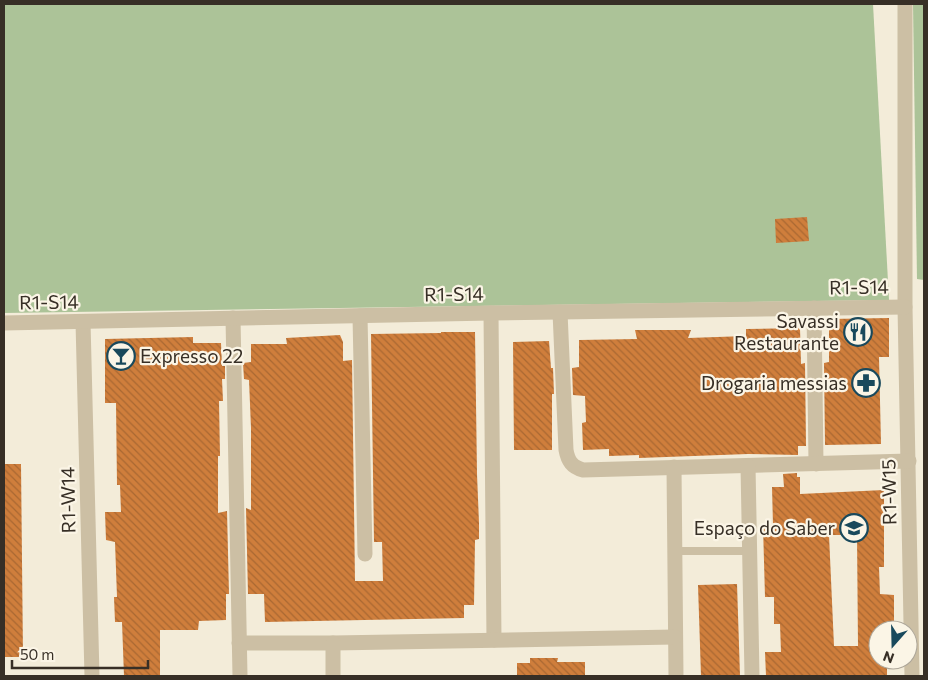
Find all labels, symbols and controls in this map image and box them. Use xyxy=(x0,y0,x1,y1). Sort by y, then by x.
street label: R1-S14 xyxy=(829,274,889,299)
street label: R1-S14 xyxy=(424,281,484,306)
street label: R1-S14 xyxy=(19,289,79,314)
place label: Savassi Restaurante xyxy=(734,309,839,354)
restaurant icon: Savassi Restaurante xyxy=(843,317,873,347)
bar icon: Expresso 22 xyxy=(106,341,136,371)
place label: Expresso 22 xyxy=(140,344,243,367)
pharmacy icon: Drogaria messias xyxy=(851,368,881,398)
place label: Drogaria messias xyxy=(701,371,847,394)
street label: R1-W15 xyxy=(876,459,901,525)
street label: R1-W14 xyxy=(55,466,80,534)
school or university icon: Espaço do Saber xyxy=(839,513,869,543)
place label: Espaço do Saber xyxy=(694,516,835,539)
north arrow xyxy=(868,620,918,670)
scale bar xyxy=(12,638,149,670)
text: 50 m xyxy=(20,645,54,663)
text: N xyxy=(881,648,896,667)

